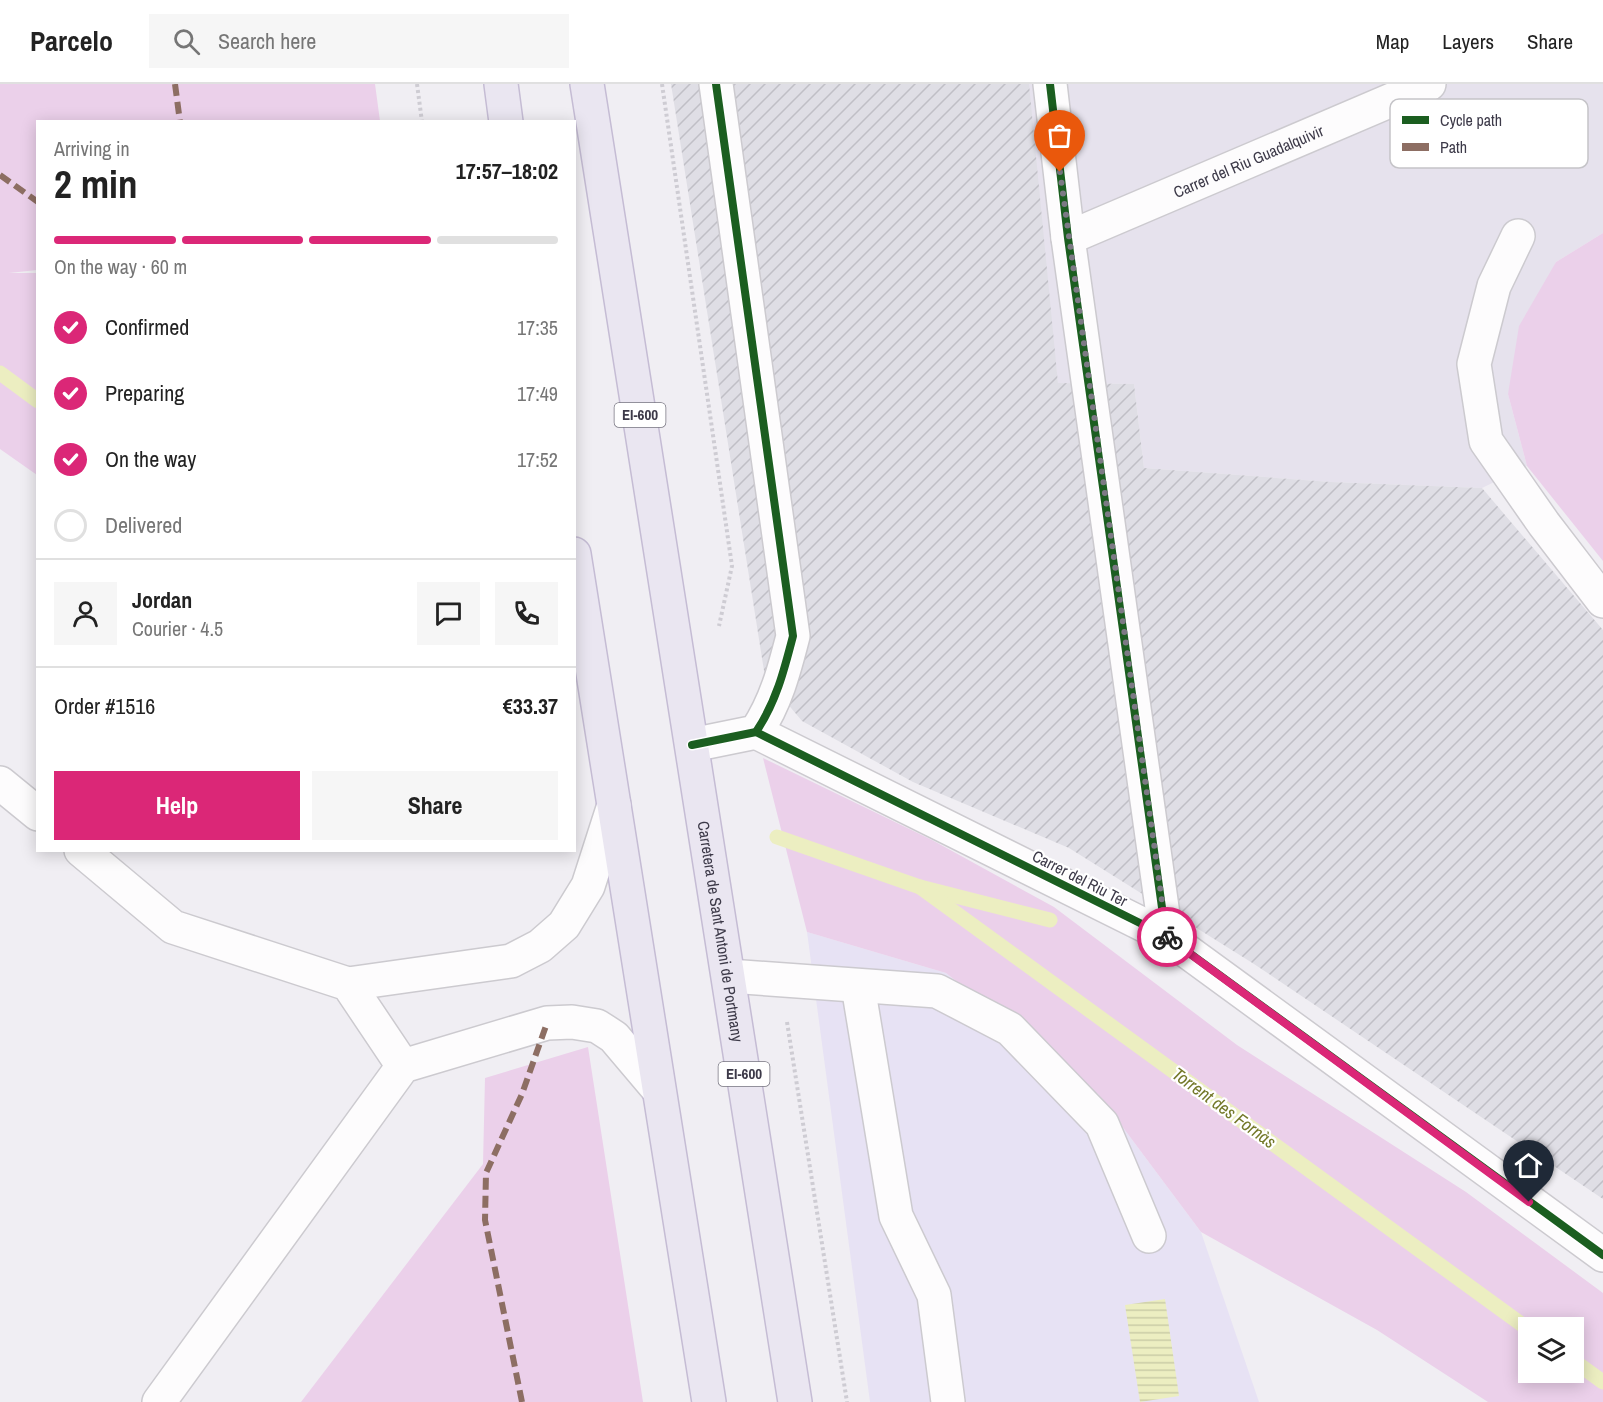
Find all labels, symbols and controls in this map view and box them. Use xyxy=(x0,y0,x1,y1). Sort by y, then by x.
search box xyxy=(149,14,569,68)
text: Parcelo xyxy=(30,22,113,60)
icon: search xyxy=(170,25,203,58)
text: Search here xyxy=(218,26,316,56)
text: Map xyxy=(1376,27,1409,56)
text: Layers xyxy=(1442,27,1494,56)
text: Share xyxy=(1527,27,1573,56)
legend xyxy=(1390,99,1588,168)
text: Cycle path xyxy=(1440,109,1502,131)
pin xyxy=(1034,110,1085,172)
icon: bag xyxy=(1043,119,1076,152)
street label: Carrer del Riu Guadalquivir xyxy=(1170,119,1327,203)
text: Arriving in xyxy=(54,135,130,162)
text: Path xyxy=(1440,136,1467,158)
text: 17:57–18:02 xyxy=(456,156,558,186)
text: 2 min xyxy=(54,158,138,210)
text: On the way · 60 m xyxy=(54,253,187,280)
icon: check xyxy=(54,311,87,344)
text: Confirmed xyxy=(105,312,189,342)
text: 17:35 xyxy=(517,314,558,341)
icon: check xyxy=(54,377,87,410)
text: Preparing xyxy=(105,378,184,408)
text: 17:49 xyxy=(517,380,558,407)
road number: EI-600 xyxy=(614,403,666,427)
icon: check xyxy=(54,443,87,476)
text: On the way xyxy=(105,444,196,474)
text: 17:52 xyxy=(517,446,558,473)
text: Delivered xyxy=(105,510,182,540)
button: person xyxy=(54,582,117,645)
button: chat xyxy=(417,582,480,645)
button: phone xyxy=(495,582,558,645)
text: Jordan xyxy=(132,585,192,615)
text: Courier · 4.5 xyxy=(132,615,223,642)
text: Order #1516 xyxy=(54,691,155,721)
text: €33.37 xyxy=(503,691,558,721)
button: Help xyxy=(54,771,300,840)
button: Share xyxy=(312,771,558,840)
street label: Carretera de Sant Antoni de Portmany xyxy=(692,819,749,1044)
street label: Carrer del Riu Ter xyxy=(1029,845,1132,912)
courier xyxy=(1137,907,1197,967)
icon: bike xyxy=(1151,921,1184,954)
water label: Torrent des Fornàs xyxy=(1167,1061,1281,1154)
road number: EI-600 xyxy=(718,1062,770,1086)
pin xyxy=(1503,1140,1554,1202)
icon: home xyxy=(1512,1149,1545,1182)
map controls xyxy=(1518,1317,1584,1383)
button: layers xyxy=(1518,1317,1584,1383)

